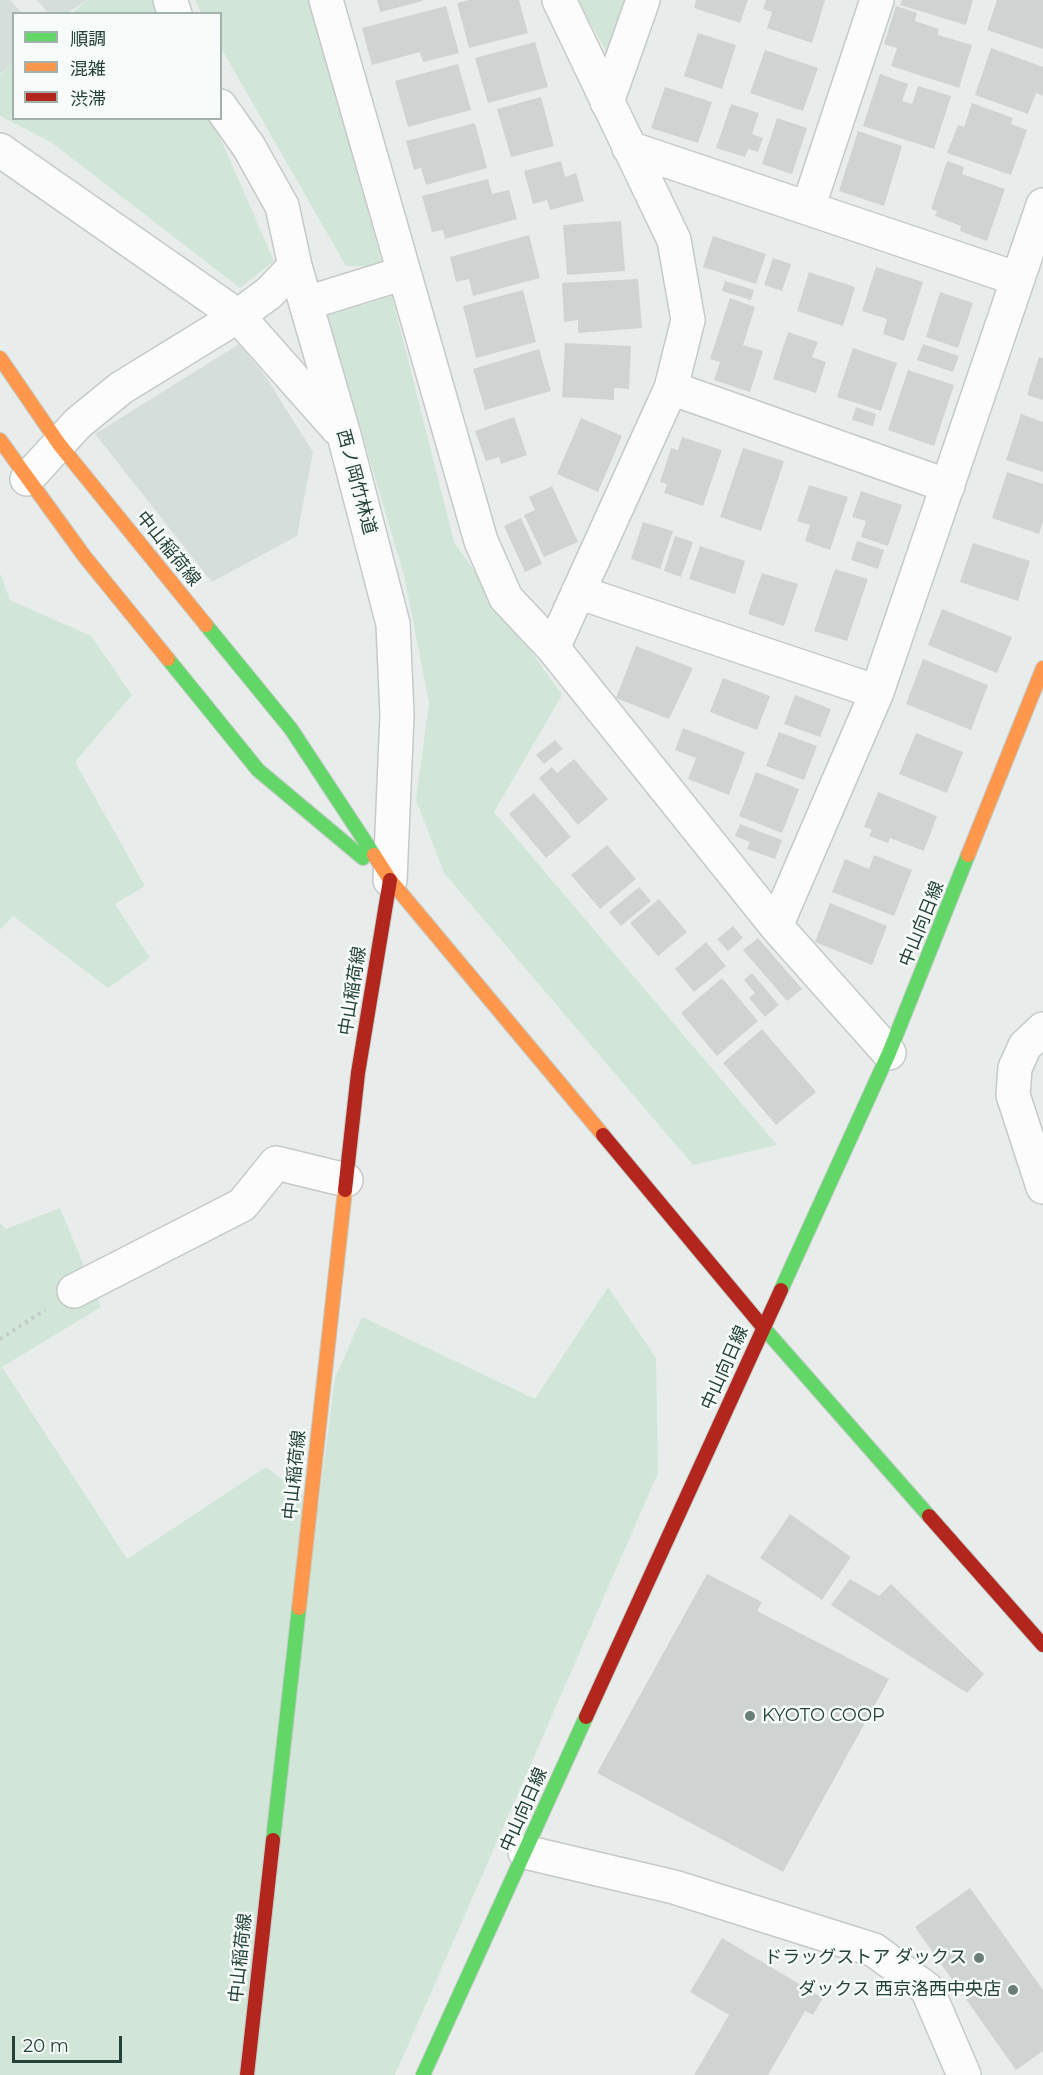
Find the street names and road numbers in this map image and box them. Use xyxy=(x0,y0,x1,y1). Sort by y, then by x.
street label: 西ノ岡竹林道 xyxy=(332,427,380,537)
street label: 中山稲荷線 xyxy=(131,507,205,591)
street label: 中山向日線 xyxy=(895,878,949,970)
street label: 中山稲荷線 xyxy=(335,945,371,1037)
street label: 中山向日線 xyxy=(697,1322,753,1414)
street label: 中山稲荷線 xyxy=(280,1429,310,1521)
street label: 中山向日線 xyxy=(496,1764,552,1856)
street label: 中山稲荷線 xyxy=(226,1912,256,2004)

